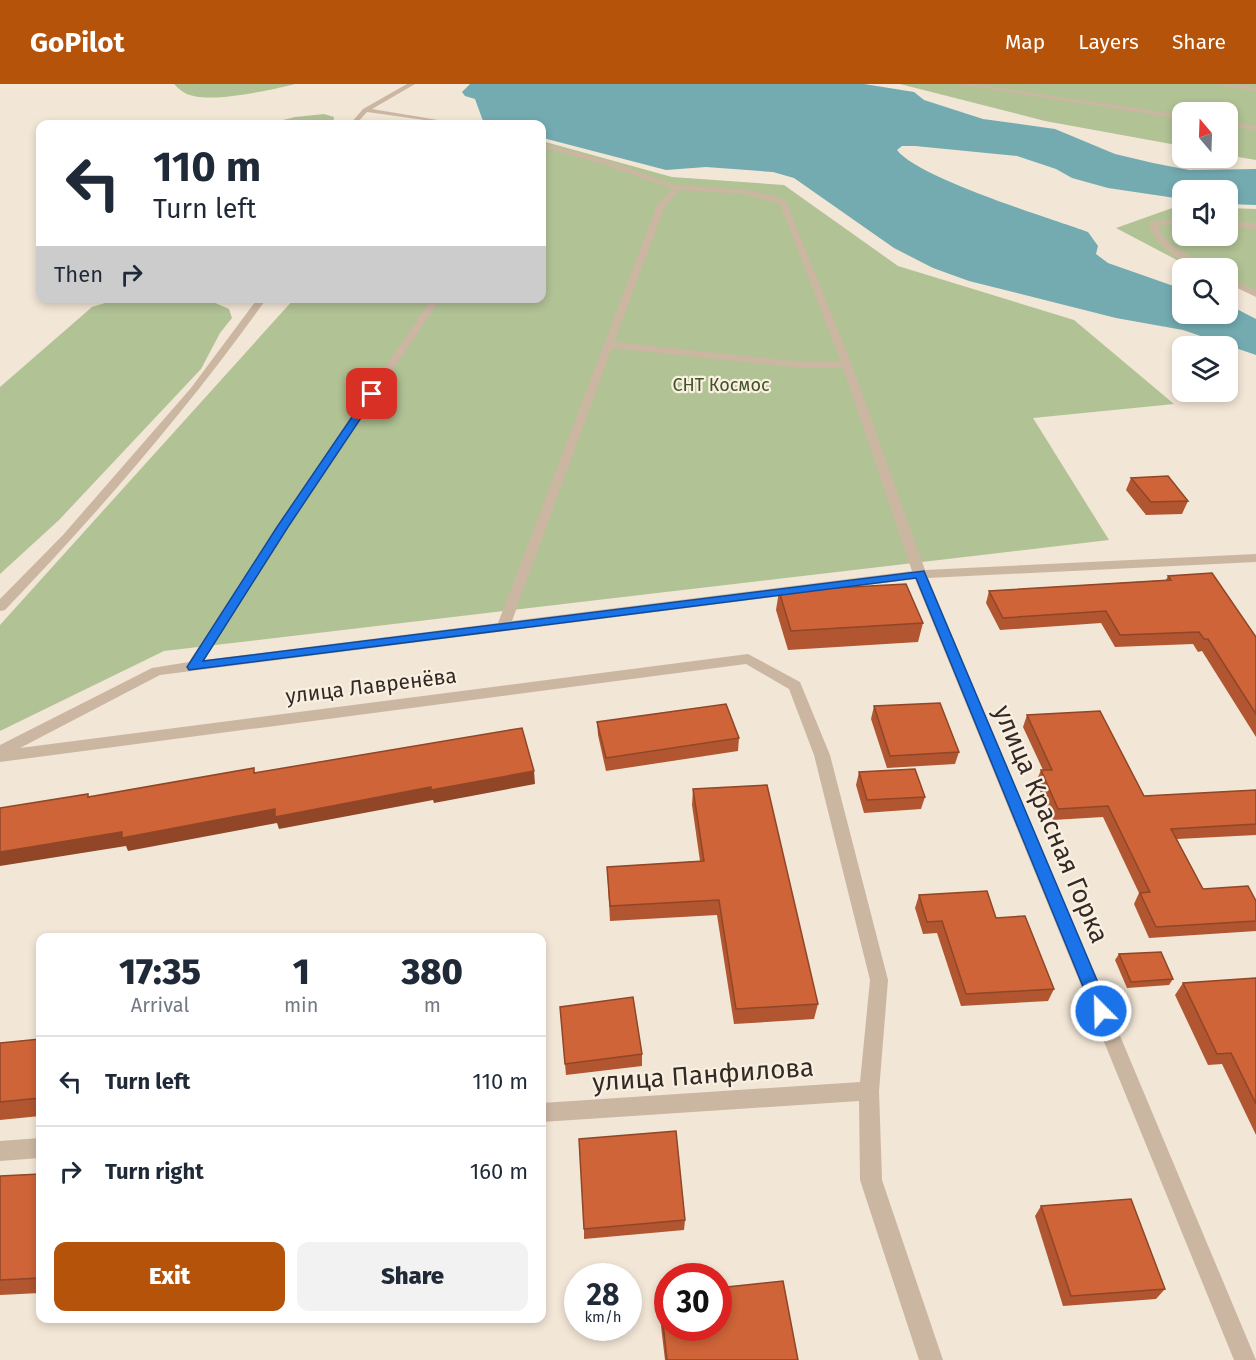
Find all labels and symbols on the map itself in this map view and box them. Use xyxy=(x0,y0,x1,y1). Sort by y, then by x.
north arrow xyxy=(1172,102,1238,168)
pin xyxy=(346,368,397,419)
park label: СНТ Космос xyxy=(672,374,770,396)
street label: улица Лавренёва xyxy=(284,663,458,709)
street label: улица Красная Горка xyxy=(987,700,1115,948)
position arrow xyxy=(1069,979,1133,1043)
street label: улица Панфилова xyxy=(591,1052,815,1098)
speed limit sign: 30 xyxy=(654,1263,732,1341)

